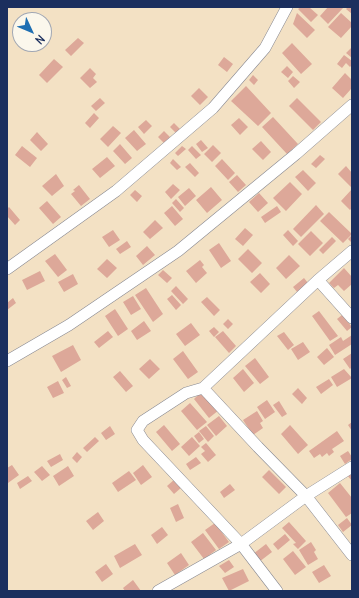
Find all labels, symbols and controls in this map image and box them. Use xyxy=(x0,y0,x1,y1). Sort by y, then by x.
north arrow xyxy=(12,12,52,52)
text: N xyxy=(32,32,48,47)

